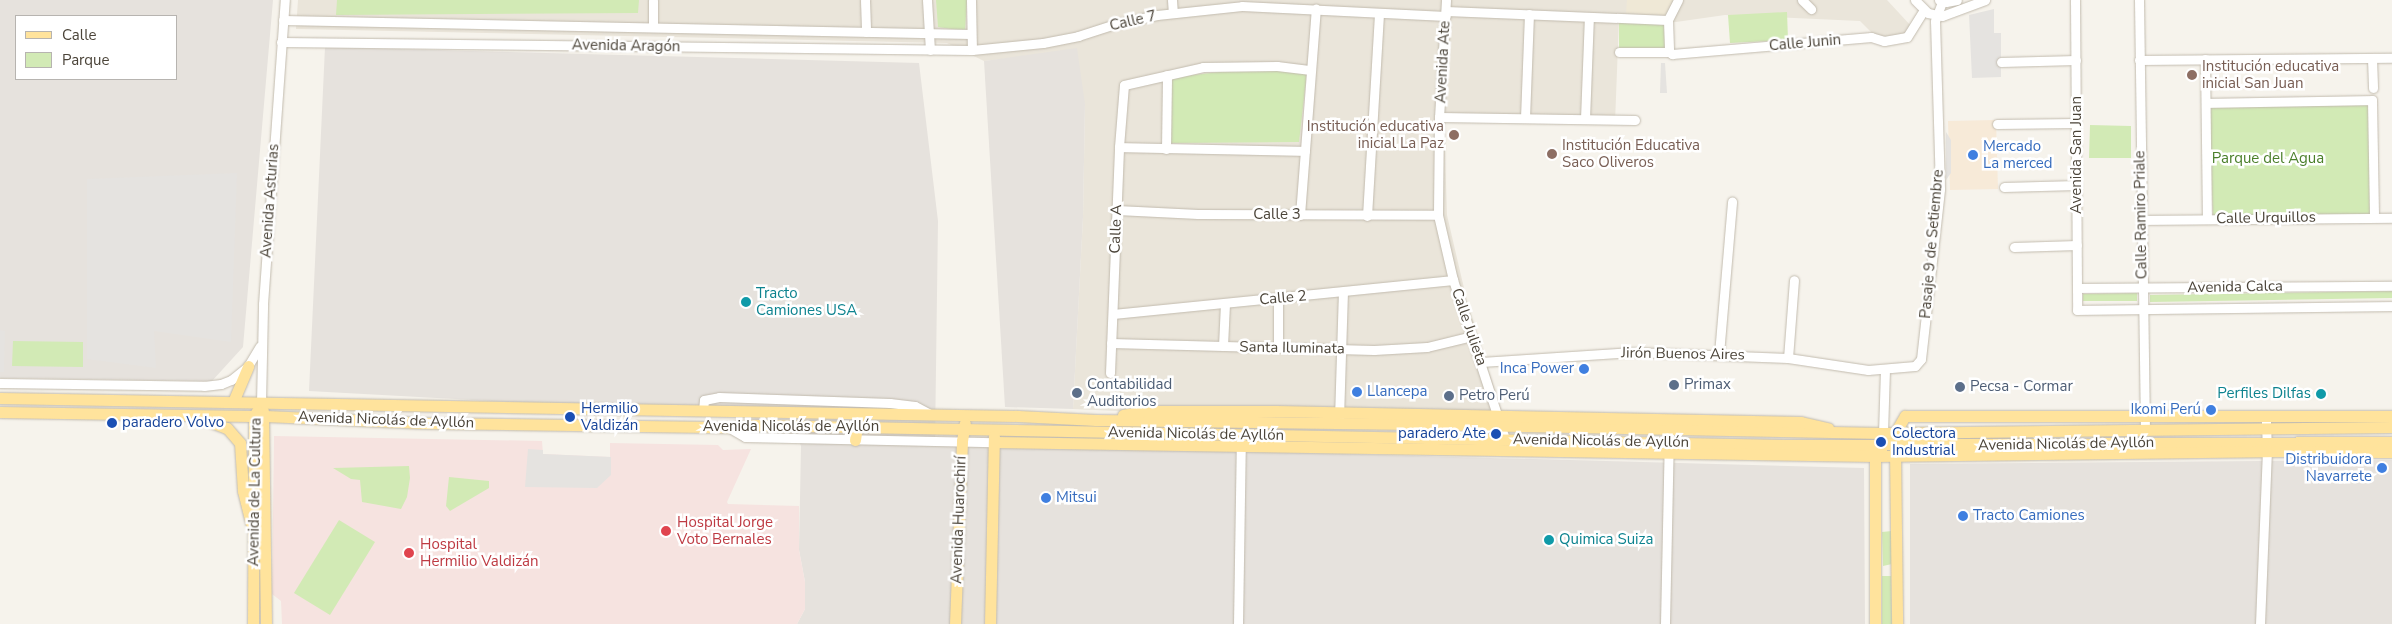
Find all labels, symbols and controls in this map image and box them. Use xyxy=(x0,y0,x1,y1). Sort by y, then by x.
street label: Calle 7 xyxy=(1108,7,1158,35)
legend xyxy=(15,15,178,80)
street label: Avenida Ate xyxy=(1432,20,1454,104)
text: Calle xyxy=(62,25,97,45)
street label: Calle Junin xyxy=(1768,31,1842,55)
street label: Avenida Aragón xyxy=(572,36,680,56)
text: Parque xyxy=(62,50,110,70)
place label: Institución educativa inicial San Juan xyxy=(2202,57,2339,92)
marker: Institución educativa inicial San Juan xyxy=(2186,69,2198,81)
street label: Avenida San Juan xyxy=(2068,96,2086,214)
place label: Institución educativa inicial La Paz xyxy=(1307,117,1444,152)
marker: Institución educativa inicial La Paz xyxy=(1448,129,1460,141)
place label: Institución Educativa Saco Oliveros xyxy=(1562,136,1700,171)
place label: Mercado La merced xyxy=(1983,137,2053,172)
street label: Avenida Asturias xyxy=(257,143,283,259)
marker: Institución Educativa Saco Oliveros xyxy=(1546,148,1558,160)
marker: Mercado La merced xyxy=(1967,149,1979,161)
park label: Parque del Agua xyxy=(2212,150,2324,168)
street label: Calle Ramiro Priale xyxy=(2131,151,2151,279)
street label: Pasaje 9 de Setiembre xyxy=(1917,169,1947,319)
street label: Calle A xyxy=(1106,204,1126,254)
street label: Calle 3 xyxy=(1253,206,1301,224)
street label: Calle Urquillos xyxy=(2216,208,2316,228)
street label: Avenida Calca xyxy=(2187,277,2283,297)
place label: Tracto Camiones USA xyxy=(756,284,857,319)
street label: Calle Julieta xyxy=(1447,286,1491,368)
street label: Calle 2 xyxy=(1259,287,1307,309)
marker: Tracto Camiones USA xyxy=(740,296,752,308)
street label: Santa Iluminata xyxy=(1239,338,1345,358)
street label: Jirón Buenos Aires xyxy=(1621,344,1745,364)
place label: Inca Power xyxy=(1500,360,1574,378)
marker: Inca Power xyxy=(1578,363,1590,375)
place label: Contabilidad Auditorios xyxy=(1087,375,1172,410)
place label: Primax xyxy=(1684,376,1731,394)
place label: Pecsa - Cormar xyxy=(1970,378,2073,396)
marker: Primax xyxy=(1668,379,1680,391)
marker: Pecsa - Cormar xyxy=(1954,381,1966,393)
place label: Llancepa xyxy=(1367,383,1428,401)
place label: Perfiles Dilfas xyxy=(2217,385,2311,403)
marker: Llancepa xyxy=(1351,386,1363,398)
marker: Contabilidad Auditorios xyxy=(1071,387,1083,399)
place label: Petro Perú xyxy=(1459,387,1530,405)
marker: Perfiles Dilfas xyxy=(2315,388,2327,400)
marker: Petro Perú xyxy=(1443,390,1455,402)
place label: Hermilio Valdizán xyxy=(581,399,638,434)
place label: Ikomi Perú xyxy=(2130,401,2201,419)
marker: Ikomi Perú xyxy=(2205,404,2217,416)
street label: Avenida Nicolás de Ayllón xyxy=(298,408,474,432)
marker: Hermilio Valdizán xyxy=(563,410,577,424)
place label: paradero Volvo xyxy=(122,414,224,432)
marker: paradero Volvo xyxy=(106,417,118,429)
street label: Avenida de La Cultura xyxy=(245,417,265,567)
street label: Avenida Nicolás de Ayllón xyxy=(703,418,879,436)
street label: Avenida Nicolás de Ayllón xyxy=(1108,423,1284,445)
place label: Colectora Industrial xyxy=(1892,424,1956,459)
place label: paradero Ate xyxy=(1398,425,1486,443)
marker: paradero Ate xyxy=(1490,428,1502,440)
street label: Avenida Nicolás de Ayllón xyxy=(1513,430,1689,452)
street label: Avenida Nicolás de Ayllón xyxy=(1978,433,2154,455)
marker: Colectora Industrial xyxy=(1874,435,1888,449)
place label: Distribuidora Navarrete xyxy=(2285,450,2372,485)
street label: Avenida Huarochirí xyxy=(948,456,970,584)
marker: Distribuidora Navarrete xyxy=(2376,462,2388,474)
place label: Mitsui xyxy=(1056,489,1097,507)
marker: Mitsui xyxy=(1040,492,1052,504)
place label: Tracto Camiones xyxy=(1973,507,2085,525)
marker: Tracto Camiones xyxy=(1957,510,1969,522)
place label: Hospital Jorge Voto Bernales xyxy=(677,513,773,548)
marker: Hospital Jorge Voto Bernales xyxy=(659,524,673,538)
place label: Quimica Suiza xyxy=(1559,531,1653,549)
marker: Quimica Suiza xyxy=(1543,534,1555,546)
place label: Hospital Hermilio Valdizán xyxy=(420,535,539,570)
marker: Hospital Hermilio Valdizán xyxy=(402,546,416,560)

